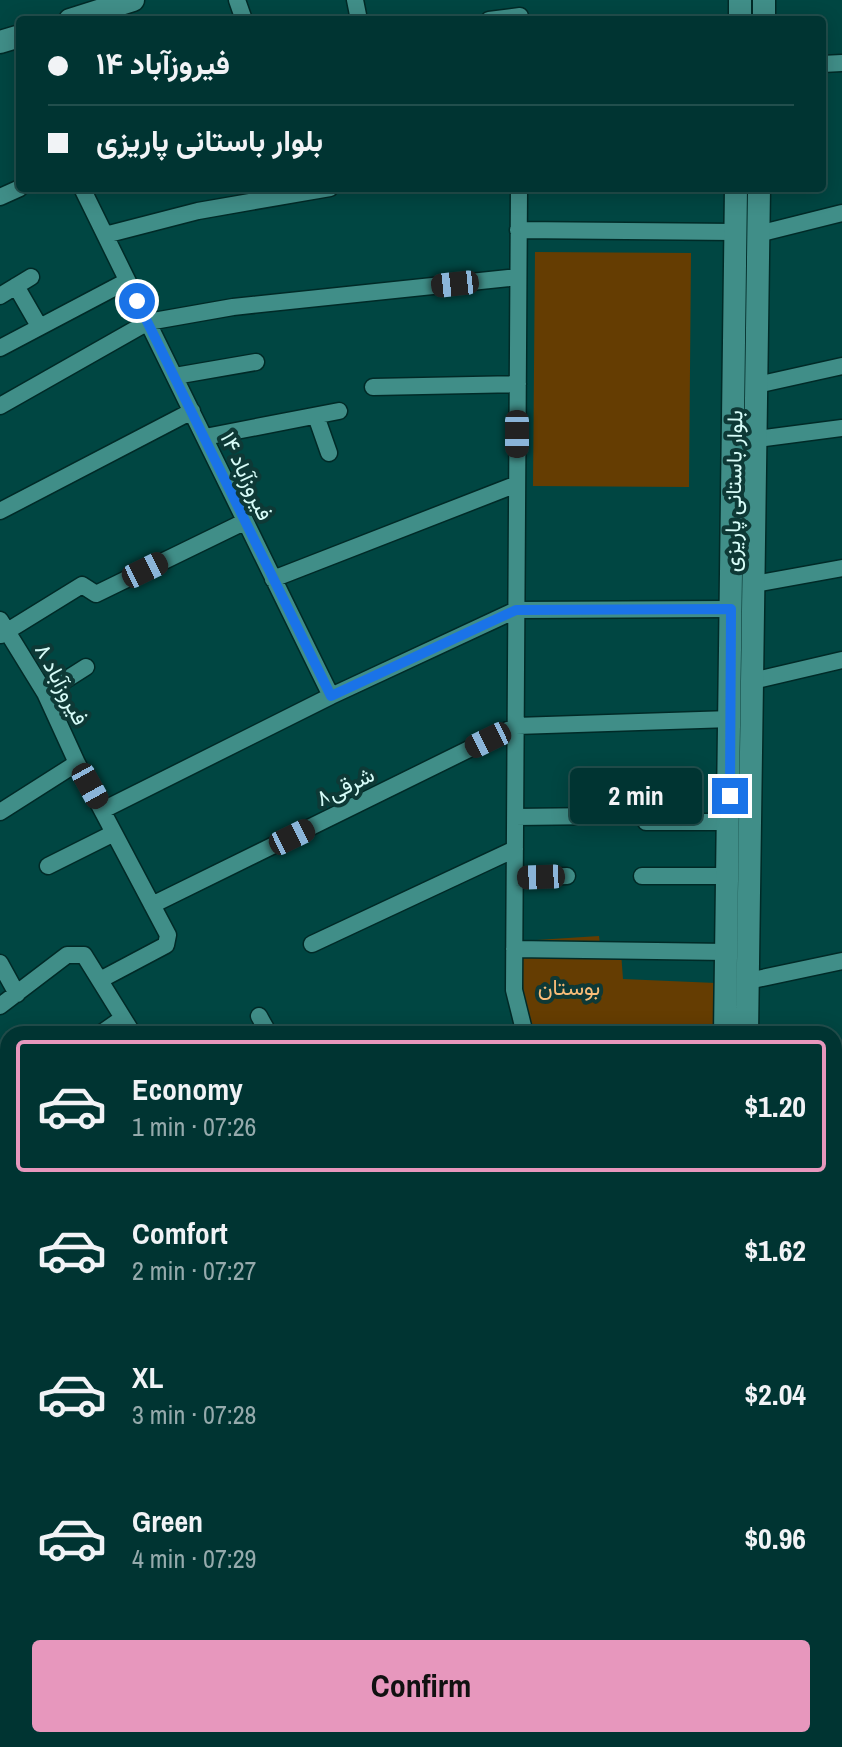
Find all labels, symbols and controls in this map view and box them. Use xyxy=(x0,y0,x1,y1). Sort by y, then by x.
text: فیروزآباد ۱۴ xyxy=(96,43,230,83)
text: بلوار باستانی پاریزی xyxy=(96,120,323,160)
car xyxy=(430,270,480,298)
route start xyxy=(119,283,155,319)
car xyxy=(505,410,529,458)
street label: بلوار باستانی پاریزی xyxy=(717,410,749,572)
street label: فیروزآباد ۱۴ xyxy=(213,427,281,525)
car xyxy=(118,549,172,591)
street label: فیروزآباد ۸ xyxy=(28,638,96,730)
car xyxy=(461,719,515,761)
car xyxy=(68,759,112,813)
street label: شرقی۸ xyxy=(311,759,379,813)
callout: 2 min xyxy=(570,768,702,824)
text: 2 min xyxy=(608,778,664,813)
route end xyxy=(712,778,748,814)
car xyxy=(265,816,319,858)
car xyxy=(517,864,565,890)
park label: بوستان xyxy=(538,972,600,1002)
text: Economy xyxy=(132,1069,243,1109)
icon: car xyxy=(36,1070,108,1142)
text: $1.20 xyxy=(744,1086,806,1126)
text: 1 min · 07:26 xyxy=(132,1109,256,1144)
text: Comfort xyxy=(132,1213,228,1253)
icon: car xyxy=(36,1214,108,1286)
text: $1.62 xyxy=(744,1230,806,1270)
text: 2 min · 07:27 xyxy=(132,1253,256,1288)
text: XL xyxy=(132,1357,163,1397)
icon: car xyxy=(36,1358,108,1430)
text: $2.04 xyxy=(744,1374,806,1414)
text: 3 min · 07:28 xyxy=(132,1397,256,1432)
text: Green xyxy=(132,1501,203,1541)
icon: car xyxy=(36,1502,108,1574)
text: $0.96 xyxy=(744,1518,806,1558)
text: 4 min · 07:29 xyxy=(132,1541,256,1576)
button: Confirm xyxy=(32,1640,810,1732)

